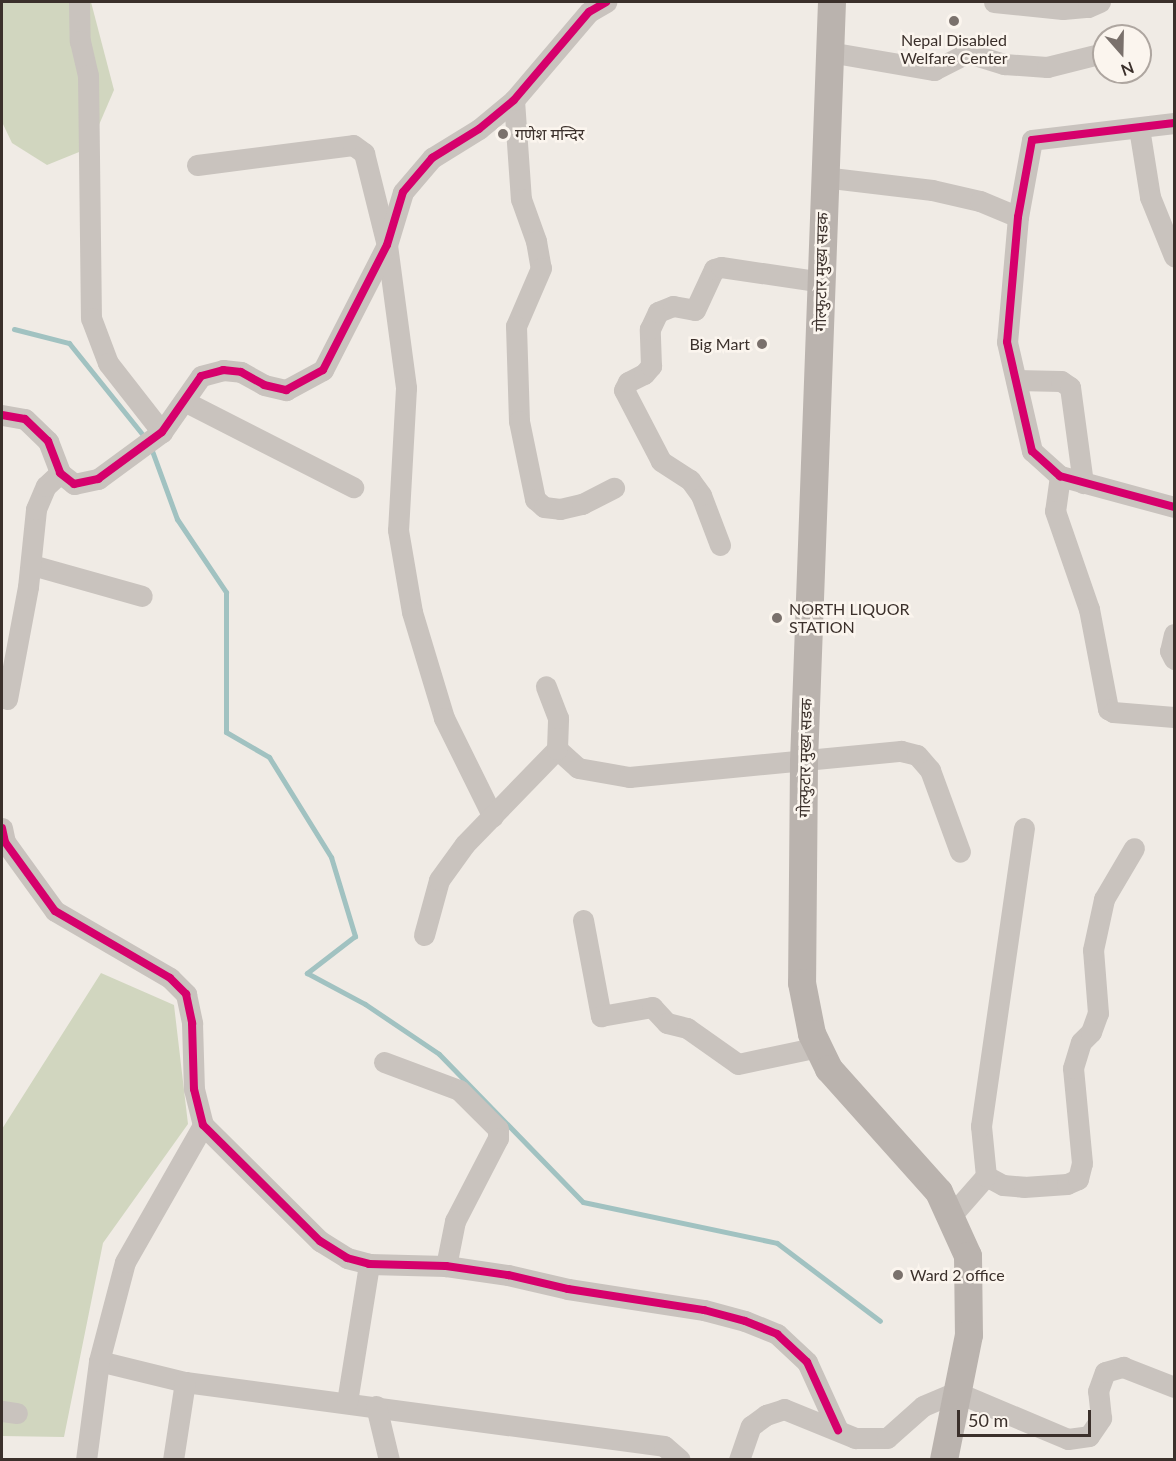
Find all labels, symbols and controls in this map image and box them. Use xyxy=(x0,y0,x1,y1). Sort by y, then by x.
marker: Nepal Disabled Welfare Center xyxy=(947,14,961,28)
north arrow xyxy=(1092,24,1152,84)
place label: Nepal Disabled Welfare Center xyxy=(900,30,1008,68)
text: N xyxy=(1119,58,1137,81)
place label: गणेश मन्दिर xyxy=(515,124,584,144)
marker: गणेश मन्दिर xyxy=(496,127,510,141)
street label: गोल्फुटार मुख्य सडक xyxy=(810,212,832,332)
place label: Big Mart xyxy=(689,334,750,354)
marker: Big Mart xyxy=(755,337,769,351)
place label: NORTH LIQUOR STATION xyxy=(789,599,910,637)
marker: NORTH LIQUOR STATION xyxy=(770,611,784,625)
street label: गोल्फुटार मुख्य सडक xyxy=(794,698,816,818)
place label: Ward 2 office xyxy=(910,1265,1005,1285)
marker: Ward 2 office xyxy=(891,1268,905,1282)
scale bar xyxy=(960,1398,1094,1436)
text: 50 m xyxy=(968,1409,1008,1431)

